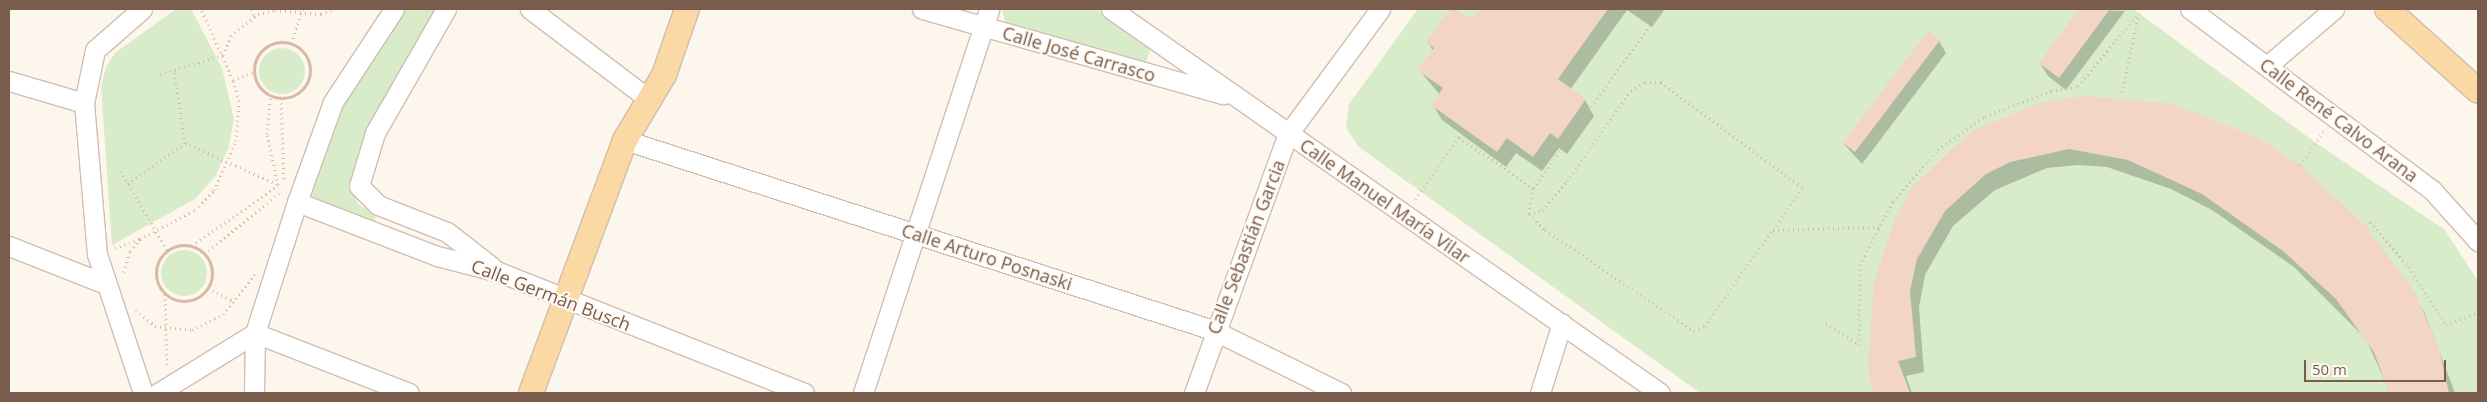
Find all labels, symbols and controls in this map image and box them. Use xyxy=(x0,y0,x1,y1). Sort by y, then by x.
street label: Calle José Carrasco xyxy=(1000,22,1158,86)
street label: Calle René Calvo Arana xyxy=(2256,53,2422,187)
street label: Calle Manuel María Vilar xyxy=(1296,134,1474,268)
street label: Calle Sebastián Garcia xyxy=(1203,157,1289,337)
street label: Calle Arturo Posnaski xyxy=(899,219,1075,295)
street label: Calle Germán Busch xyxy=(468,255,634,335)
scale bar xyxy=(2307,350,2450,382)
text: 50 m xyxy=(2312,359,2347,379)

